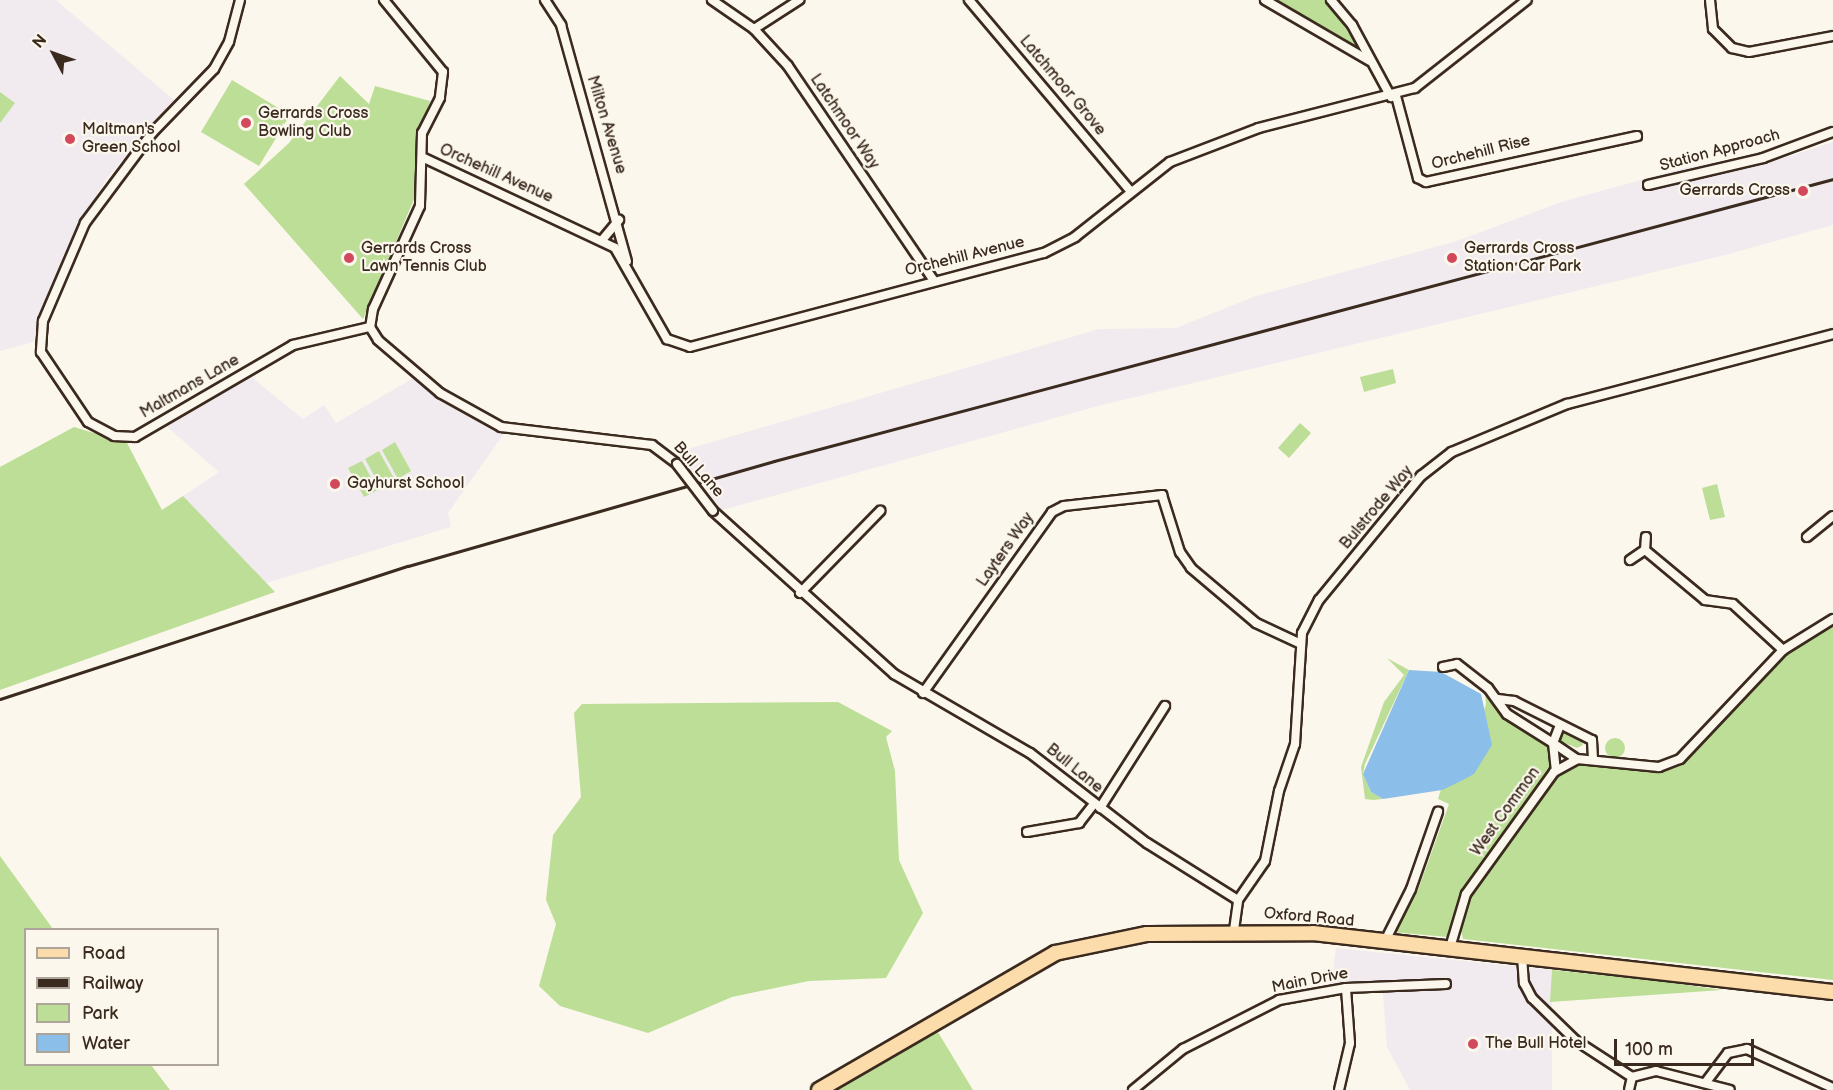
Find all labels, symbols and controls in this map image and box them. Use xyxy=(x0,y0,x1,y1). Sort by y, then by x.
north arrow xyxy=(24,24,84,84)
text: N xyxy=(29,31,51,53)
street label: Latchmoor Grove xyxy=(1015,32,1109,140)
street label: Latchmoor Way xyxy=(805,71,883,173)
street label: Milton Avenue xyxy=(582,74,630,176)
place label: Gerrards Cross Bowling Club xyxy=(258,104,368,142)
marker: Gerrards Cross Bowling Club xyxy=(239,116,253,130)
place label: Maltman's Green School xyxy=(82,120,181,158)
street label: Station Approach xyxy=(1658,126,1782,176)
street label: Orchehill Rise xyxy=(1430,131,1532,175)
marker: Maltman's Green School xyxy=(63,132,77,146)
street label: Orchehill Avenue xyxy=(436,140,556,208)
place label: Gerrards Cross xyxy=(1680,181,1790,201)
marker: Gerrards Cross xyxy=(1794,182,1812,200)
street label: Orchehill Avenue xyxy=(903,233,1027,281)
place label: Gerrards Cross Lawn Tennis Club xyxy=(361,239,487,277)
place label: Gerrards Cross Station Car Park xyxy=(1464,239,1581,277)
marker: Gerrards Cross Lawn Tennis Club xyxy=(342,251,356,265)
marker: Gerrards Cross Station Car Park xyxy=(1445,251,1459,265)
street label: Maltmans Lane xyxy=(137,351,243,423)
street label: Bull Lane xyxy=(669,438,727,502)
street label: Bulstrode Way xyxy=(1336,462,1418,554)
place label: Gayhurst School xyxy=(347,474,465,494)
marker: Gayhurst School xyxy=(328,477,342,491)
street label: Layters Way xyxy=(973,509,1039,591)
street label: Bull Lane xyxy=(1042,740,1106,798)
street label: West Common xyxy=(1467,764,1545,860)
street label: Oxford Road xyxy=(1263,904,1355,932)
legend xyxy=(24,928,219,1066)
text: Road xyxy=(82,943,126,964)
street label: Main Drive xyxy=(1270,964,1350,998)
text: Railway xyxy=(82,973,144,994)
text: Park xyxy=(82,1003,118,1024)
scale bar xyxy=(1617,1027,1756,1065)
text: Water xyxy=(82,1033,130,1054)
place label: The Bull Hotel xyxy=(1485,1034,1586,1054)
marker: The Bull Hotel xyxy=(1466,1037,1480,1051)
text: 100 m xyxy=(1625,1039,1673,1060)

